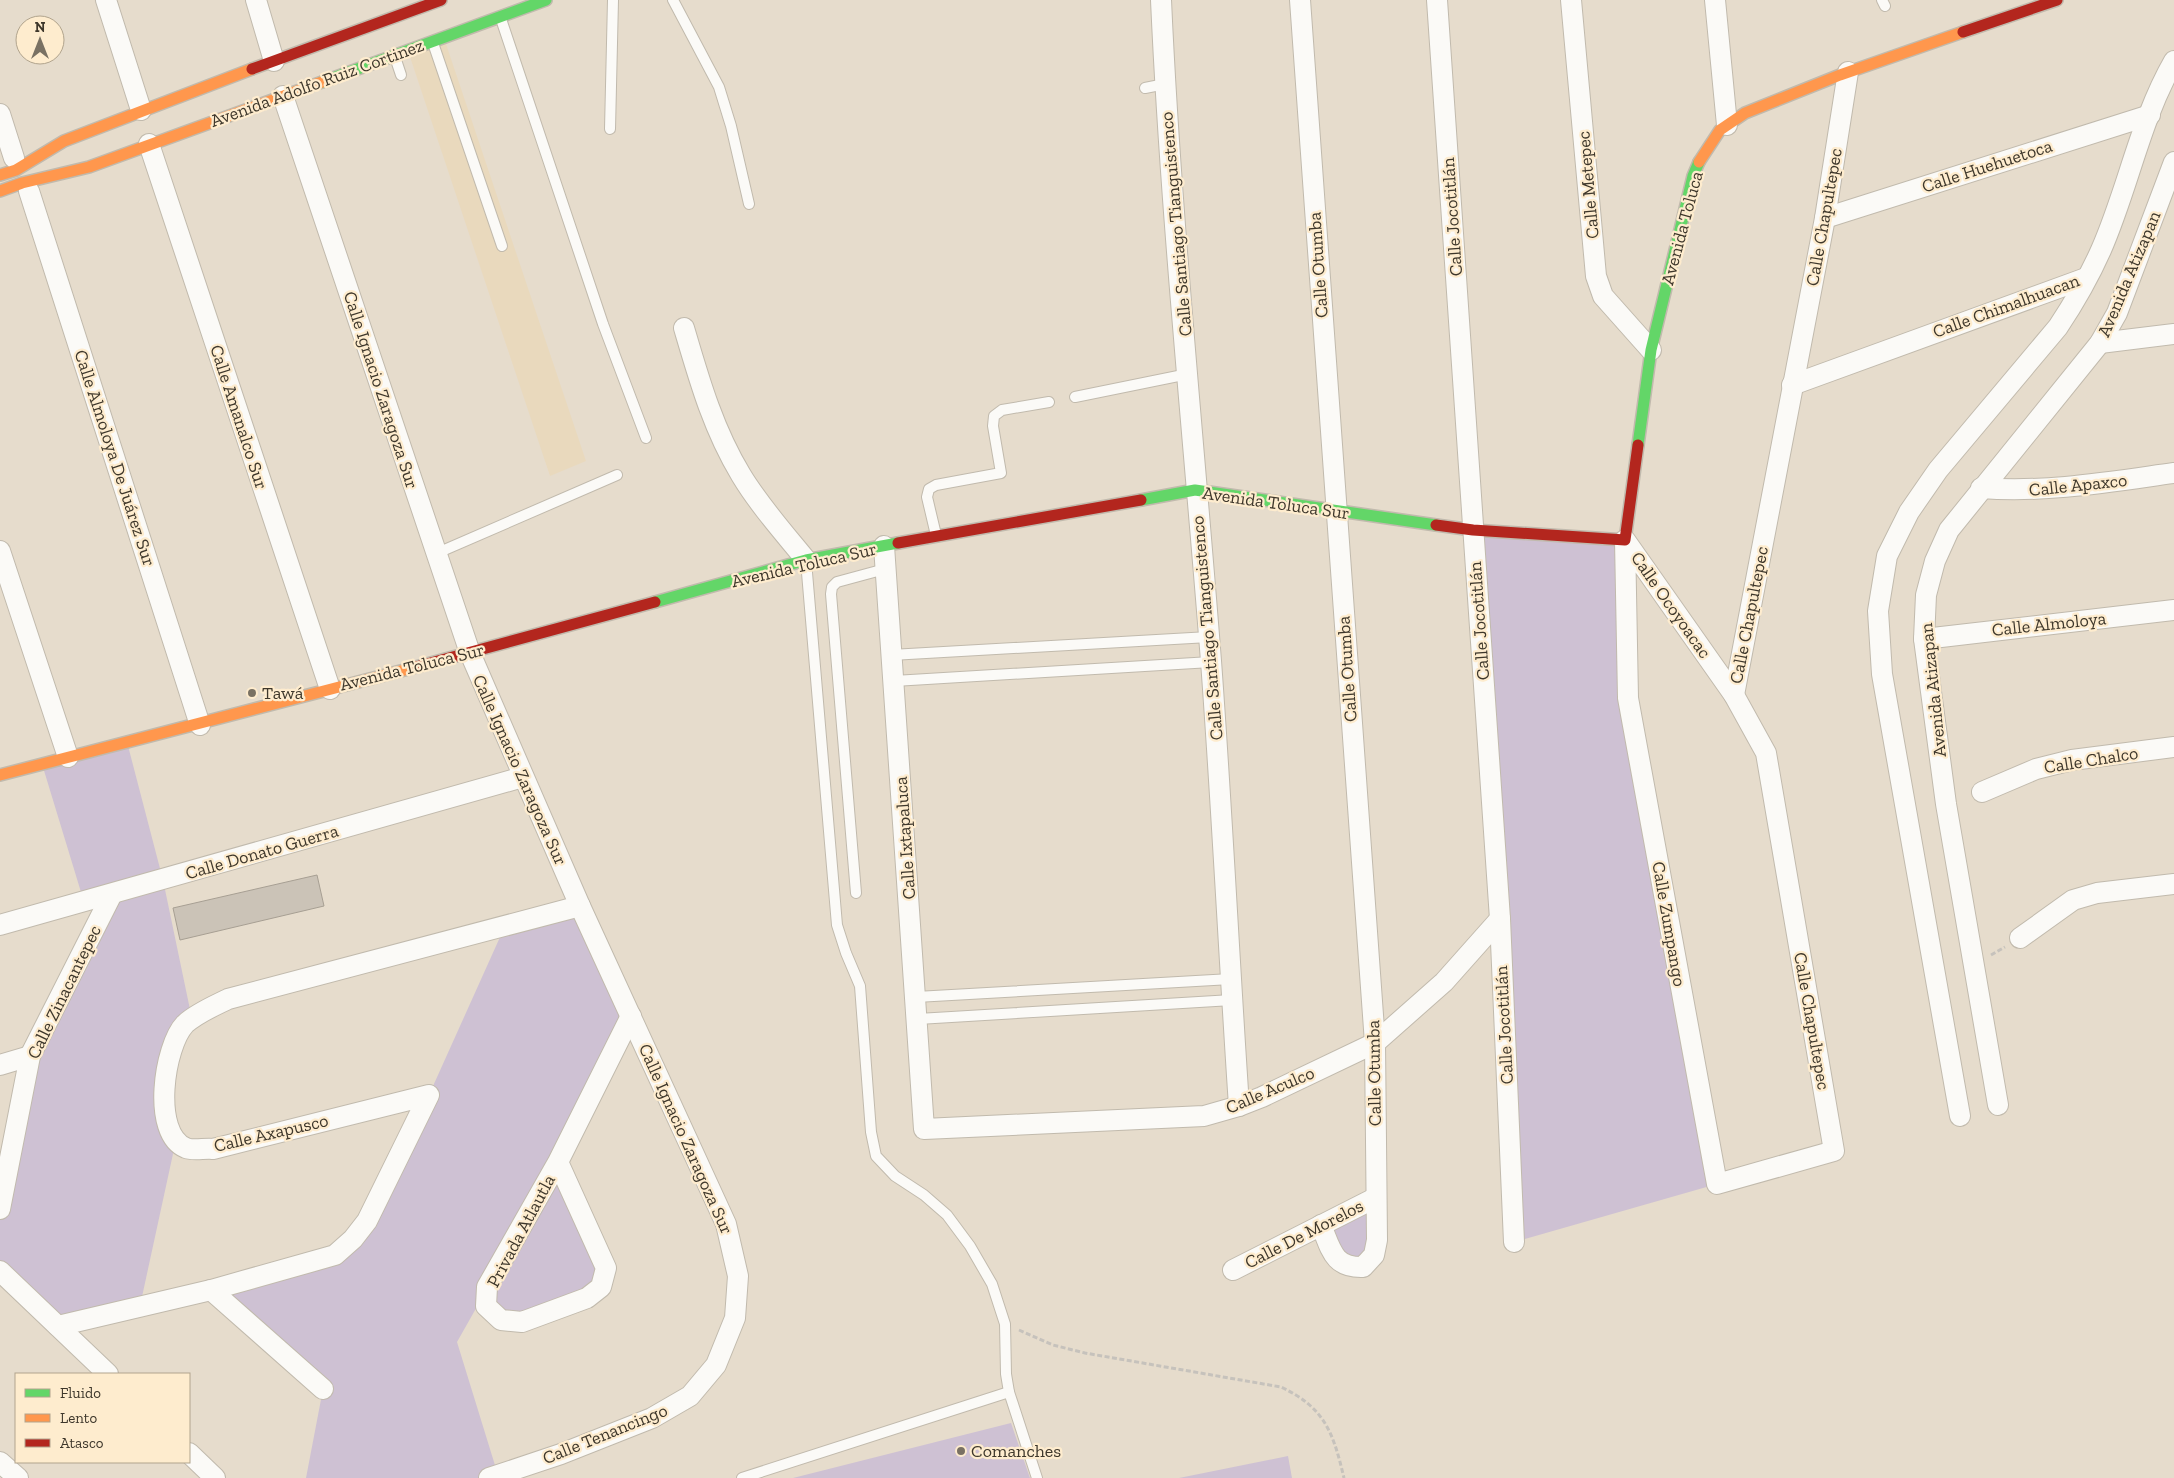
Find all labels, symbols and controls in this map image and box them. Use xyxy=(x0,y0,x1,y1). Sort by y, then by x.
north arrow xyxy=(15,15,65,65)
text: N xyxy=(35,19,46,36)
street label: Avenida Adolfo Ruiz Cortinez xyxy=(207,34,427,132)
street label: Calle Santiago Tianguistenco xyxy=(1155,111,1197,337)
street label: Calle Metepec xyxy=(1572,130,1604,240)
street label: Calle Huehuetoca xyxy=(1919,134,2055,197)
street label: Calle Chapultepec xyxy=(1801,146,1847,288)
street label: Calle Jocotitlán xyxy=(1437,156,1467,277)
street label: Avenida Toluca xyxy=(1656,168,1708,287)
street label: Avenida Atizapan xyxy=(2093,207,2166,340)
street label: Calle Otumba xyxy=(1303,211,1333,319)
street label: Calle Chimalhuacan xyxy=(1930,269,2083,343)
street label: Calle Ignacio Zaragoza Sur xyxy=(339,289,423,491)
street label: Calle Amanalco Sur xyxy=(205,342,273,492)
street label: Calle Almoloya De Juárez Sur xyxy=(70,347,160,569)
street label: Calle Apaxco xyxy=(2028,469,2128,501)
street label: Avenida Toluca Sur xyxy=(1201,482,1351,524)
street label: Calle Santiago Tianguistenco xyxy=(1186,515,1228,741)
street label: Avenida Toluca Sur xyxy=(729,538,879,592)
street label: Calle Chapultepec xyxy=(1725,544,1773,686)
street label: Calle Ocoyoacac xyxy=(1626,547,1716,663)
street label: Calle Jocotitlán xyxy=(1464,560,1494,681)
street label: Calle Almoloya xyxy=(1991,607,2108,641)
street label: Calle Otumba xyxy=(1332,615,1362,723)
street label: Avenida Atizapan xyxy=(1915,621,1951,758)
street label: Avenida Toluca Sur xyxy=(337,638,487,696)
street label: Calle Ignacio Zaragoza Sur xyxy=(468,671,572,869)
place label: Tawá xyxy=(262,682,304,704)
marker: Tawá xyxy=(246,687,258,699)
street label: Calle Chalco xyxy=(2042,742,2140,778)
street label: Calle Ixtapaluca xyxy=(890,775,920,900)
street label: Calle Donato Guerra xyxy=(183,820,341,884)
street label: Calle Zumpango xyxy=(1647,860,1691,988)
street label: Calle Zinacantepec xyxy=(22,922,106,1062)
street label: Calle Chapultepec xyxy=(1789,950,1835,1092)
street label: Calle Jocotitlán xyxy=(1490,964,1518,1085)
street label: Calle Otumba xyxy=(1362,1019,1386,1126)
street label: Calle Ignacio Zaragoza Sur xyxy=(634,1040,738,1238)
street label: Calle Aculco xyxy=(1222,1061,1318,1119)
street label: Calle Axapusco xyxy=(212,1109,330,1157)
street label: Privada Atlautla xyxy=(482,1171,560,1291)
street label: Calle De Morelos xyxy=(1241,1195,1367,1273)
legend xyxy=(15,1373,190,1463)
text: Fluido xyxy=(60,1384,101,1402)
street label: Calle Tenancingo xyxy=(539,1399,671,1469)
text: Lento xyxy=(60,1409,97,1427)
text: Atasco xyxy=(60,1434,104,1452)
place label: Comanches xyxy=(971,1440,1061,1462)
marker: Comanches xyxy=(955,1445,967,1457)

